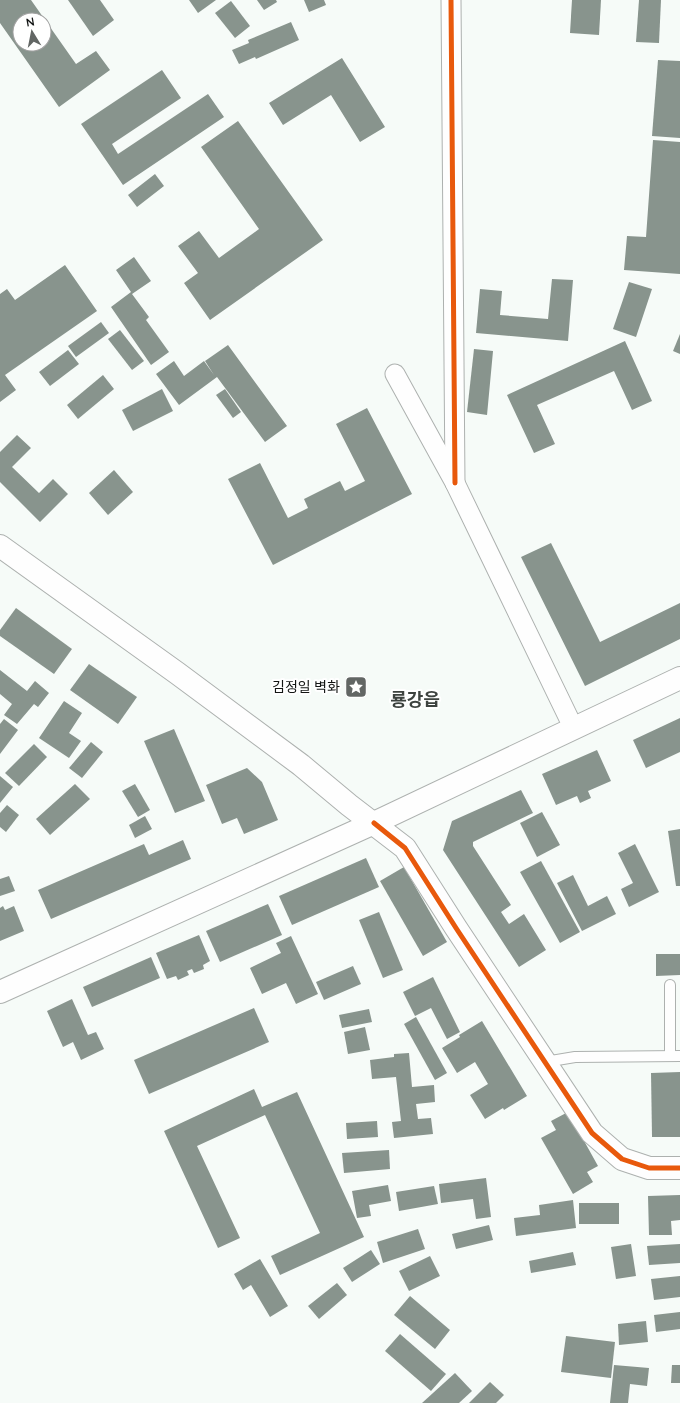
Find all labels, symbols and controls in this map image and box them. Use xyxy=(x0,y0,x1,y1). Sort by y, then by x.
north arrow xyxy=(12,12,52,52)
text: N xyxy=(25,15,35,29)
place icon: 김정일 벽화 xyxy=(343,674,369,700)
place label: 김정일 벽화 xyxy=(272,678,340,695)
district label: 룡강읍 xyxy=(390,688,440,710)

